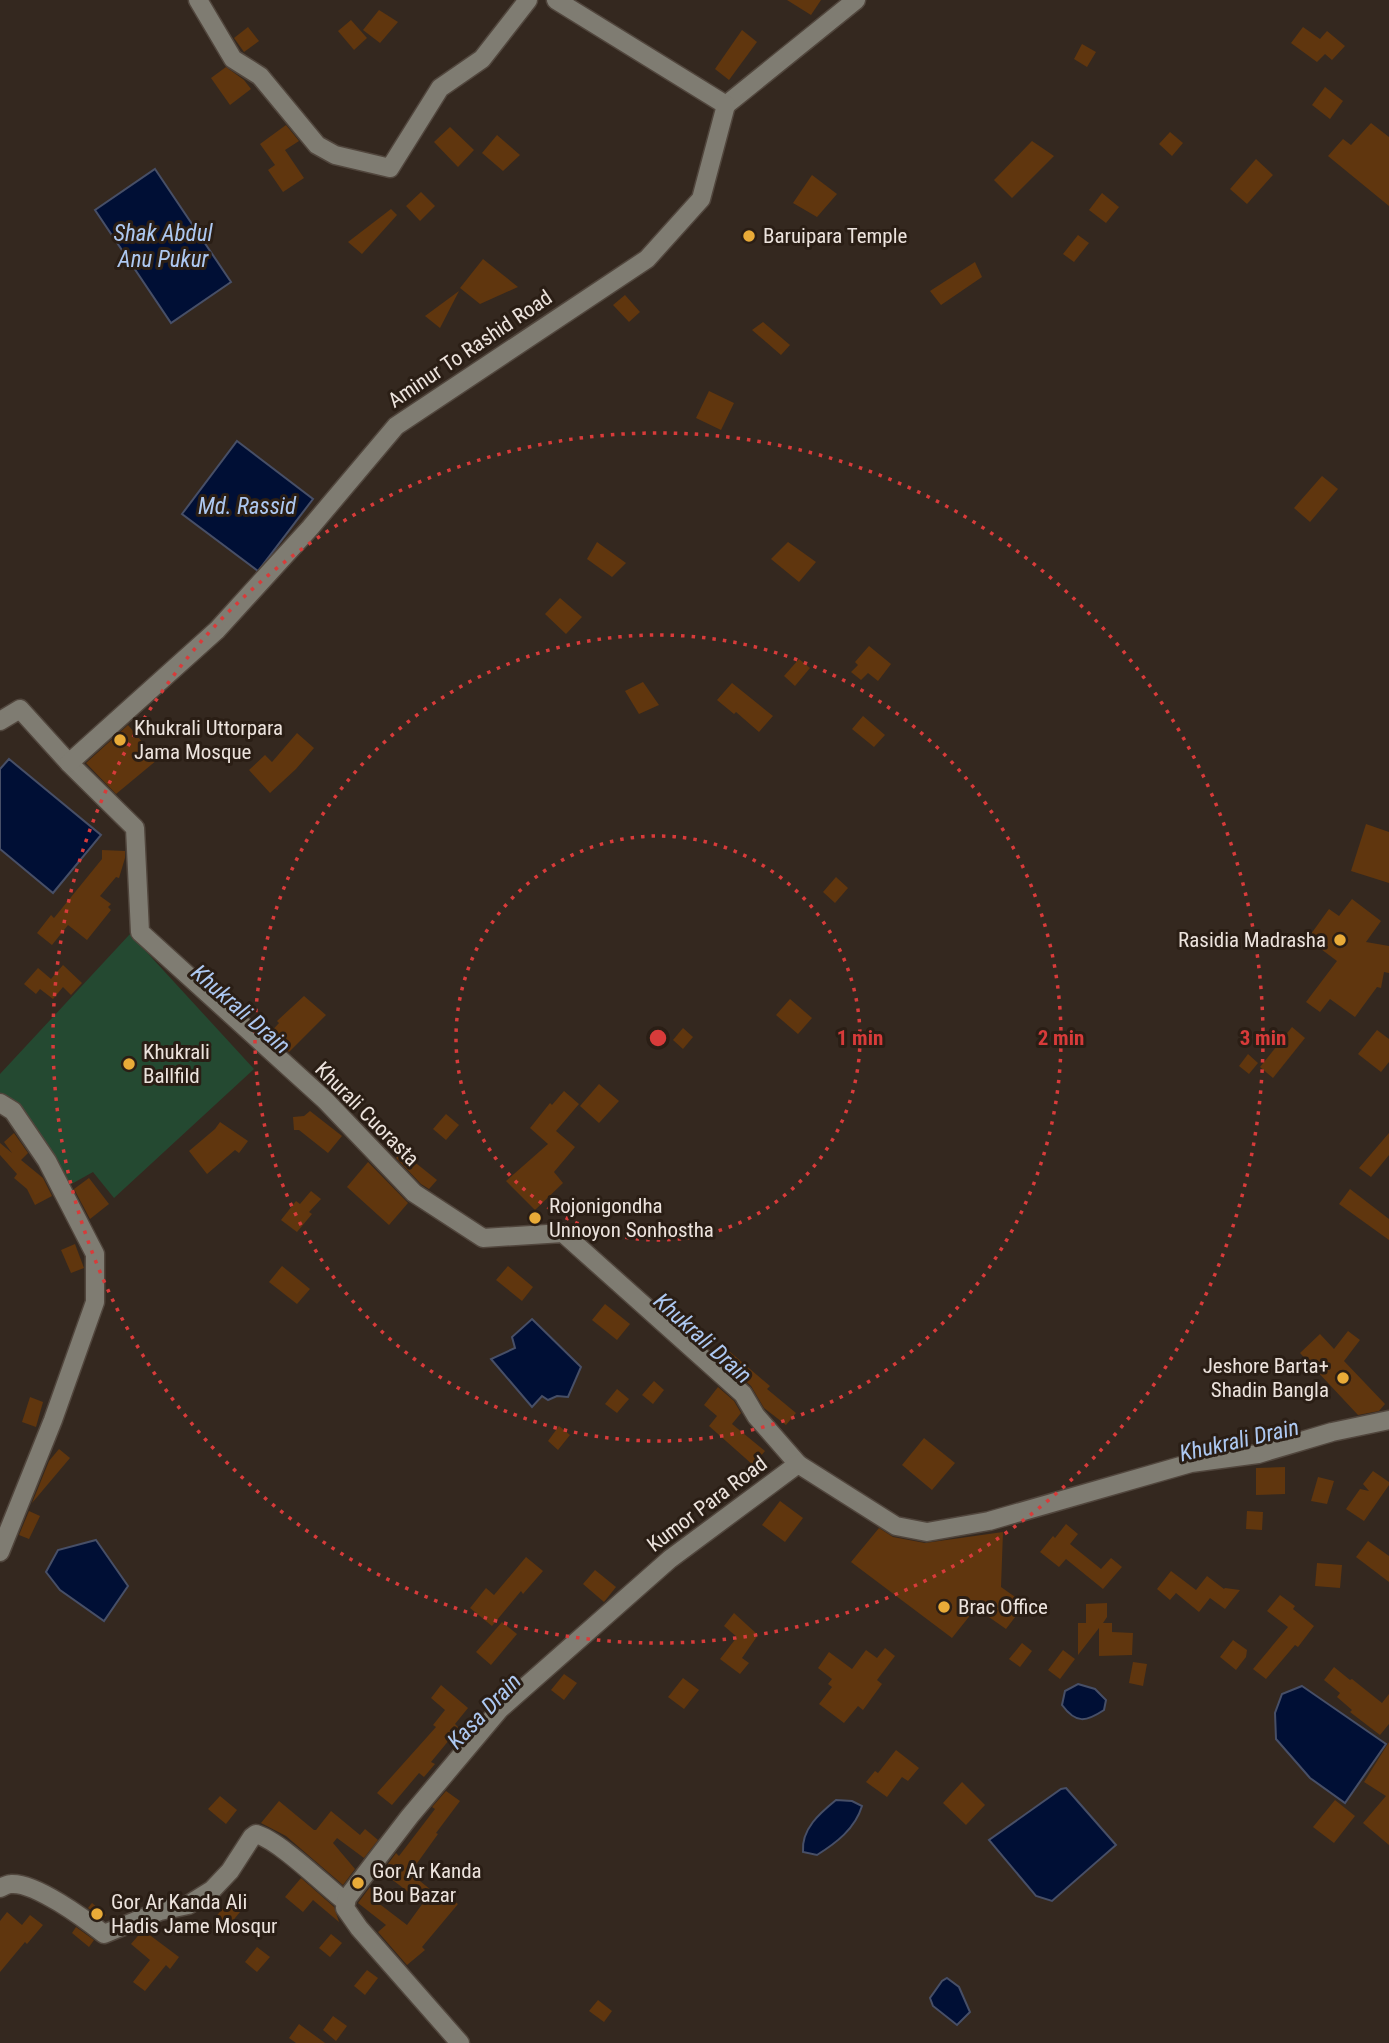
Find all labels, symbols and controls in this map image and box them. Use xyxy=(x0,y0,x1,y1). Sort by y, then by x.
water label: Shak Abdul Anu Pukur xyxy=(113,220,213,273)
place label: Baruipara Temple xyxy=(763,224,908,248)
marker: Baruipara Temple xyxy=(741,228,757,244)
street label: Aminur To Rashid Road xyxy=(384,285,556,413)
water label: Md. Rassid xyxy=(198,493,297,520)
place label: Khukrali Uttorpara Jama Mosque xyxy=(134,716,283,764)
marker: Khukrali Uttorpara Jama Mosque xyxy=(112,732,128,748)
place label: Rasidia Madrasha xyxy=(1178,928,1326,952)
marker: Rasidia Madrasha xyxy=(1332,932,1348,948)
water label: Khukrali Drain xyxy=(186,959,296,1060)
centre of rings xyxy=(646,1026,670,1050)
text: 1 min xyxy=(837,1026,883,1050)
text: 2 min xyxy=(1038,1026,1084,1050)
text: 3 min xyxy=(1240,1026,1286,1050)
place label: Khukrali Ballfild xyxy=(143,1040,210,1088)
marker: Khukrali Ballfild xyxy=(121,1056,137,1072)
street label: Khurali Cuorasta xyxy=(310,1057,424,1171)
place label: Rojonigondha Unnoyon Sonhostha xyxy=(549,1194,714,1242)
marker: Rojonigondha Unnoyon Sonhostha xyxy=(527,1210,543,1226)
water label: Khukrali Drain xyxy=(648,1288,757,1389)
place label: Jeshore Barta+ Shadin Bangla xyxy=(1203,1354,1329,1402)
marker: Jeshore Barta+ Shadin Bangla xyxy=(1335,1370,1351,1386)
water label: Khukrali Drain xyxy=(1177,1414,1302,1467)
street label: Kumor Para Road xyxy=(642,1451,772,1557)
place label: Brac Office xyxy=(958,1595,1048,1619)
marker: Brac Office xyxy=(936,1599,952,1615)
water label: Kasa Drain xyxy=(442,1668,527,1755)
place label: Gor Ar Kanda Bou Bazar xyxy=(372,1859,482,1907)
marker: Gor Ar Kanda Bou Bazar xyxy=(350,1875,366,1891)
place label: Gor Ar Kanda Ali Hadis Jame Mosqur xyxy=(111,1890,277,1938)
marker: Gor Ar Kanda Ali Hadis Jame Mosqur xyxy=(89,1906,105,1922)

